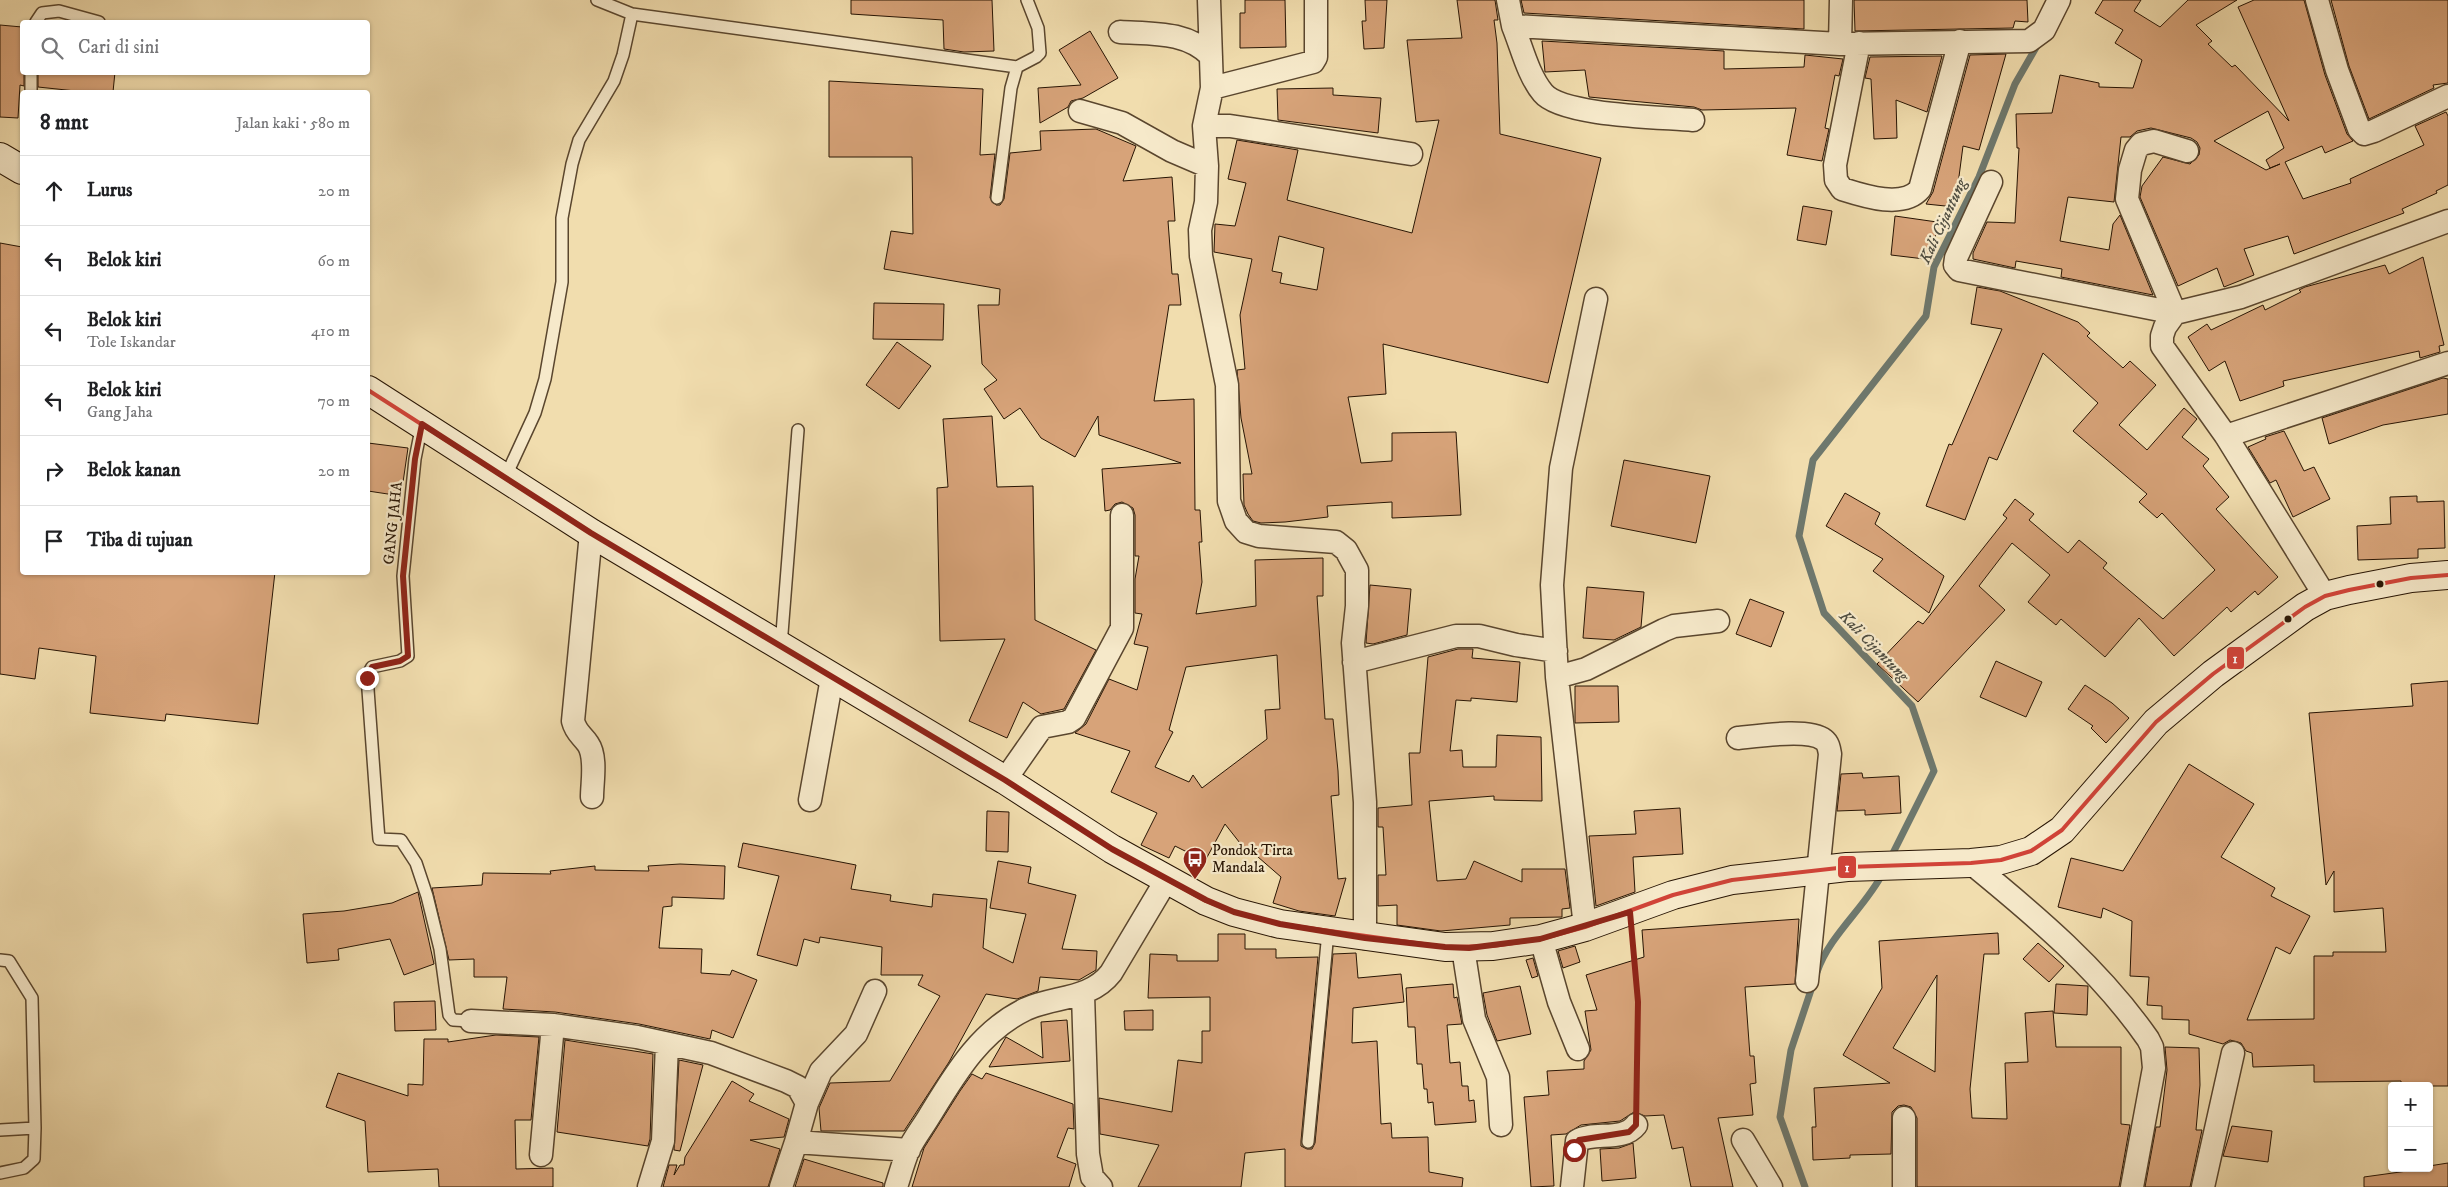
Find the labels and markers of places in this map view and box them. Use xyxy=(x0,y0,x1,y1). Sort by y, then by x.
unlabelled marker xyxy=(2375,579,2385,589)
unlabelled marker xyxy=(2283,614,2293,624)
place label: Pondok Tirta Mandala xyxy=(1212,841,1293,877)
bus stop icon: Pondok Tirta Mandala xyxy=(1182,846,1208,880)

